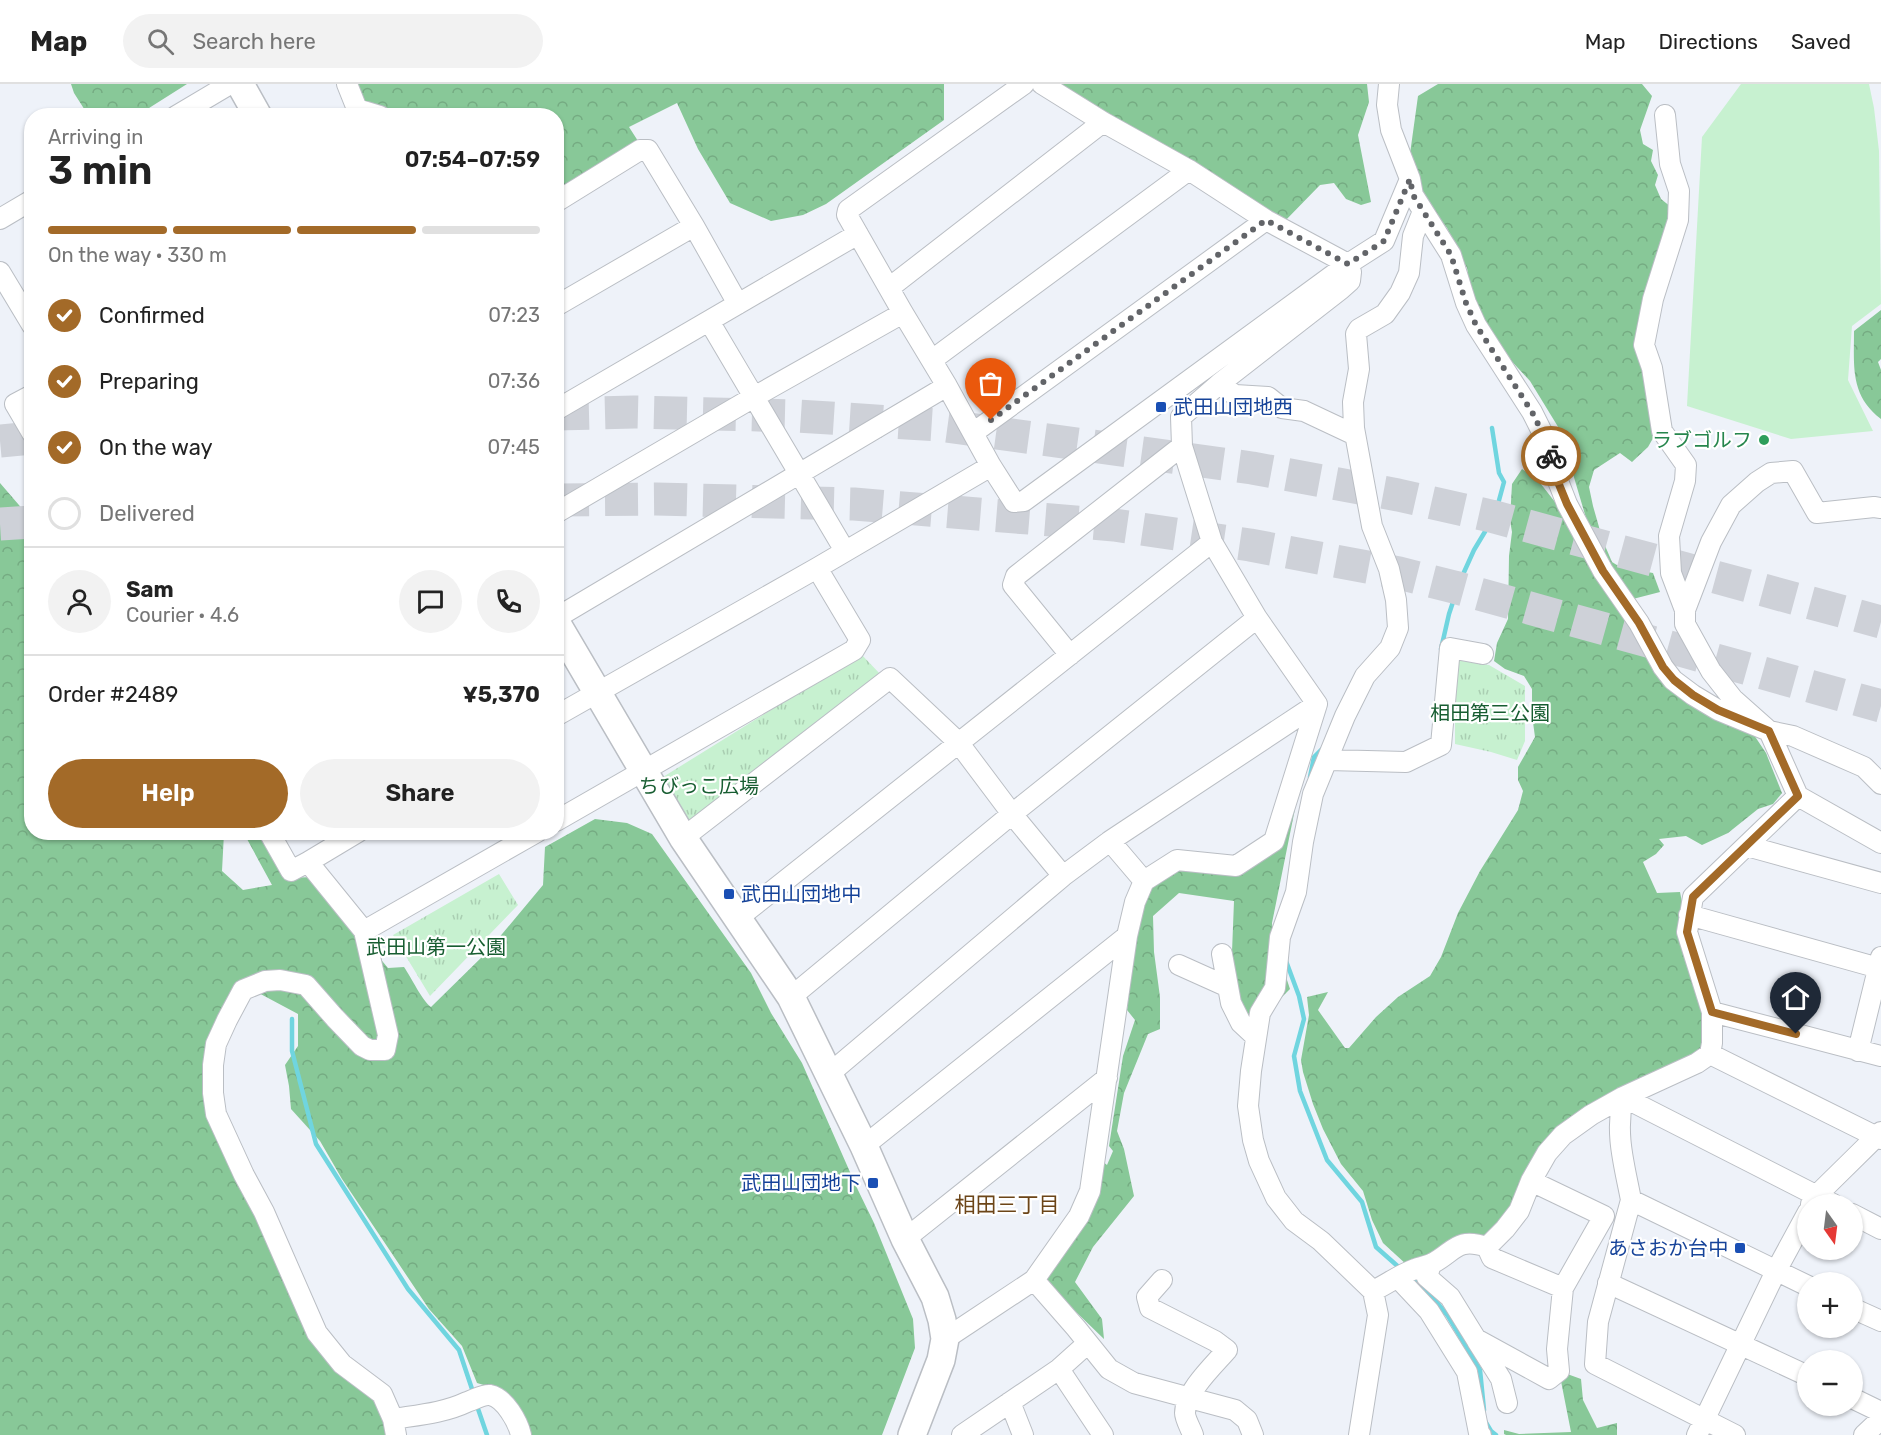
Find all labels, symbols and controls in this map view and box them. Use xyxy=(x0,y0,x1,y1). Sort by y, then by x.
search box xyxy=(123,14,543,68)
text: Map xyxy=(30,25,87,58)
icon: search xyxy=(144,25,177,58)
text: Search here xyxy=(192,28,316,55)
text: Map xyxy=(1585,29,1626,54)
text: Directions xyxy=(1659,29,1758,54)
text: Saved xyxy=(1791,29,1851,54)
text: Arriving in xyxy=(48,125,143,149)
text: 07:54–07:59 xyxy=(405,146,540,173)
text: 3 min xyxy=(48,148,153,194)
text: On the way · 330 m xyxy=(48,243,227,267)
icon: check xyxy=(48,299,81,332)
text: Confirmed xyxy=(99,302,205,329)
text: 07:23 xyxy=(488,303,540,327)
pin xyxy=(965,358,1016,420)
icon: check xyxy=(48,365,81,398)
icon: bag xyxy=(974,367,1007,400)
text: Preparing xyxy=(99,368,199,395)
text: 07:36 xyxy=(488,369,540,393)
place label: 武田山団地西 xyxy=(1173,395,1293,419)
marker: 武田山団地西 xyxy=(1154,400,1168,414)
courier xyxy=(1521,426,1581,486)
place label: ラブゴルフ xyxy=(1652,428,1752,452)
icon: check xyxy=(48,431,81,464)
marker: ラブゴルフ xyxy=(1757,433,1771,447)
text: On the way xyxy=(99,434,213,461)
text: 07:45 xyxy=(488,435,540,459)
icon: bike xyxy=(1535,440,1568,473)
text: Delivered xyxy=(99,500,195,527)
button: person xyxy=(48,570,111,633)
button: chat xyxy=(399,570,462,633)
button: phone xyxy=(477,570,540,633)
text: Sam xyxy=(126,576,174,603)
text: Courier · 4.6 xyxy=(126,603,239,627)
text: Order #2489 xyxy=(48,681,178,708)
text: ¥5,370 xyxy=(463,681,540,708)
park label: 相田第三公園 xyxy=(1430,701,1550,725)
button: Help xyxy=(48,759,288,828)
button: Share xyxy=(300,759,540,828)
park label: ちびっこ広場 xyxy=(639,774,759,798)
place label: 武田山団地中 xyxy=(741,882,861,906)
marker: 武田山団地中 xyxy=(722,887,736,901)
park label: 武田山第一公園 xyxy=(366,935,506,959)
pin xyxy=(1770,972,1821,1034)
icon: home xyxy=(1779,981,1812,1014)
place label: 武田山団地下 xyxy=(741,1171,861,1195)
marker: 武田山団地下 xyxy=(866,1176,880,1190)
district label: 相田三丁目 xyxy=(955,1192,1060,1217)
north arrow xyxy=(1797,1194,1863,1260)
map controls xyxy=(1797,1194,1863,1416)
place label: あさおか台中 xyxy=(1608,1236,1728,1260)
marker: あさおか台中 xyxy=(1733,1241,1747,1255)
button: + xyxy=(1797,1272,1863,1338)
button: − xyxy=(1797,1350,1863,1416)

